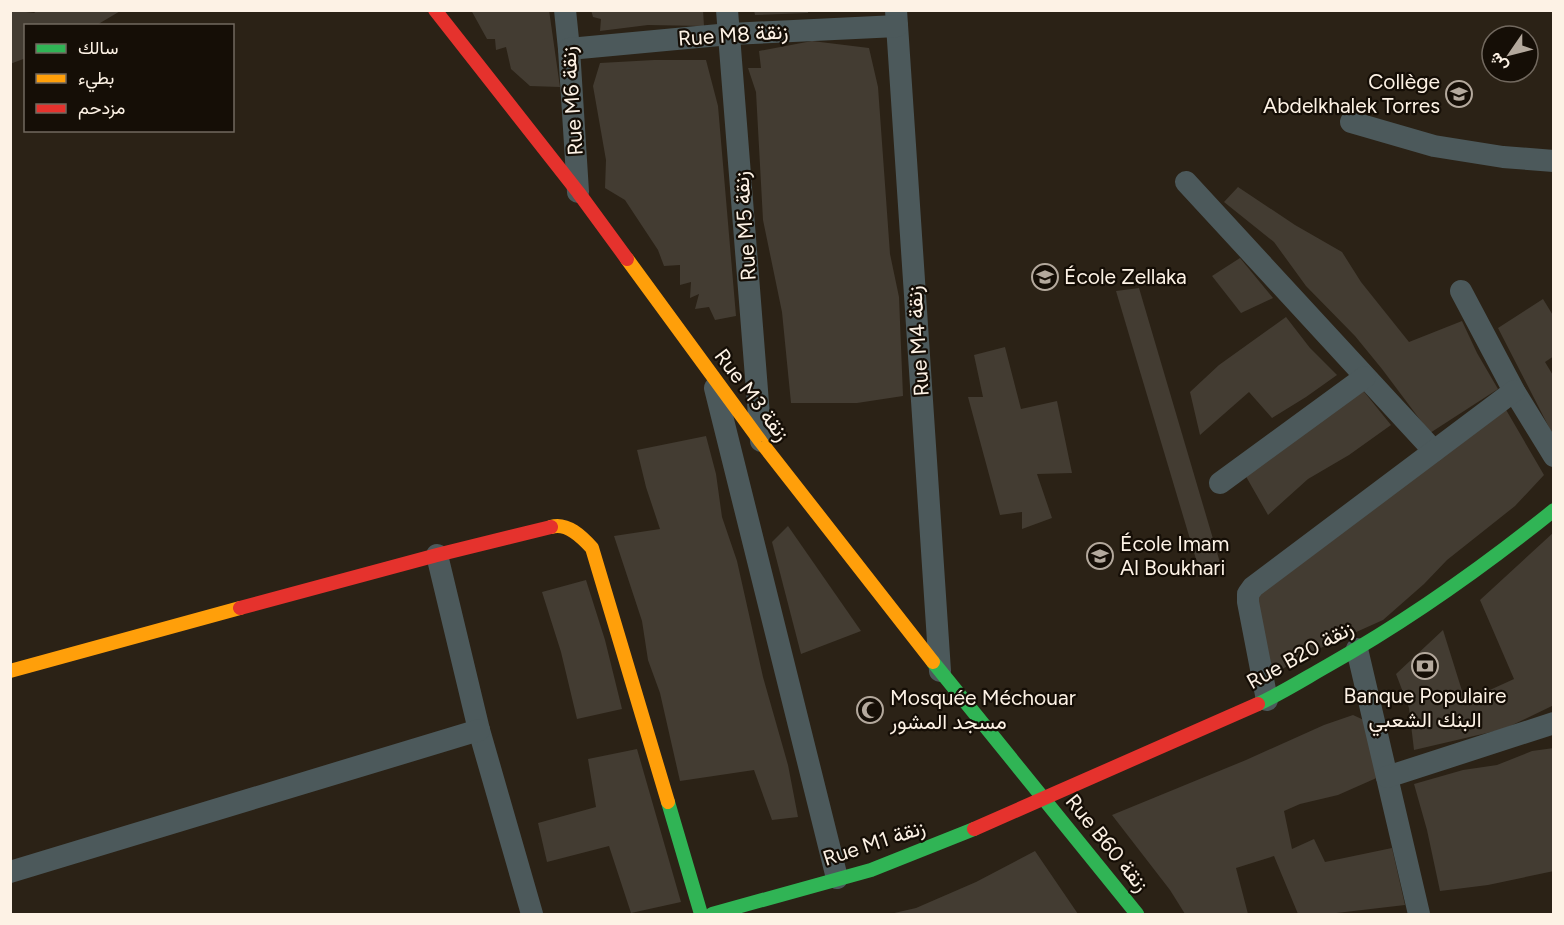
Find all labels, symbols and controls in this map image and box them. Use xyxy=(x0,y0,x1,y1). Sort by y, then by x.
street label: Rue M8 زنقة xyxy=(677,18,789,52)
legend xyxy=(24,24,234,132)
north arrow xyxy=(1480,24,1540,84)
text: سالك xyxy=(78,37,118,59)
street label: Rue M6 زنقة xyxy=(555,45,589,157)
text: ش xyxy=(1485,49,1511,76)
text: بطيء xyxy=(78,67,114,93)
place label: Collège Abdelkhalek Torres xyxy=(1263,69,1440,118)
school or university icon: Collège Abdelkhalek Torres xyxy=(1444,79,1474,109)
text: مزدحم xyxy=(78,97,125,120)
street label: Rue M5 زنقة xyxy=(728,170,762,282)
school or university icon: École Zellaka xyxy=(1030,262,1060,292)
place label: École Zellaka xyxy=(1064,264,1187,289)
street label: Rue M4 زنقة xyxy=(901,285,935,397)
street label: Rue M3 زنقة xyxy=(709,344,795,446)
place label: École Imam Al Boukhari xyxy=(1120,531,1229,580)
school or university icon: École Imam Al Boukhari xyxy=(1085,541,1115,571)
street label: Rue B20 زنقة xyxy=(1242,615,1358,695)
bank icon: Banque Populaire البنك الشعبي xyxy=(1410,651,1440,681)
place label: Banque Populaire البنك الشعبي xyxy=(1344,683,1506,737)
place label: Mosquée Méchouar مسجد المشور xyxy=(889,685,1076,735)
mosque icon: Mosquée Méchouar مسجد المشور xyxy=(855,695,885,725)
street label: Rue B60 زنقة xyxy=(1060,789,1154,897)
street label: Rue M1 زنقة xyxy=(819,814,929,872)

